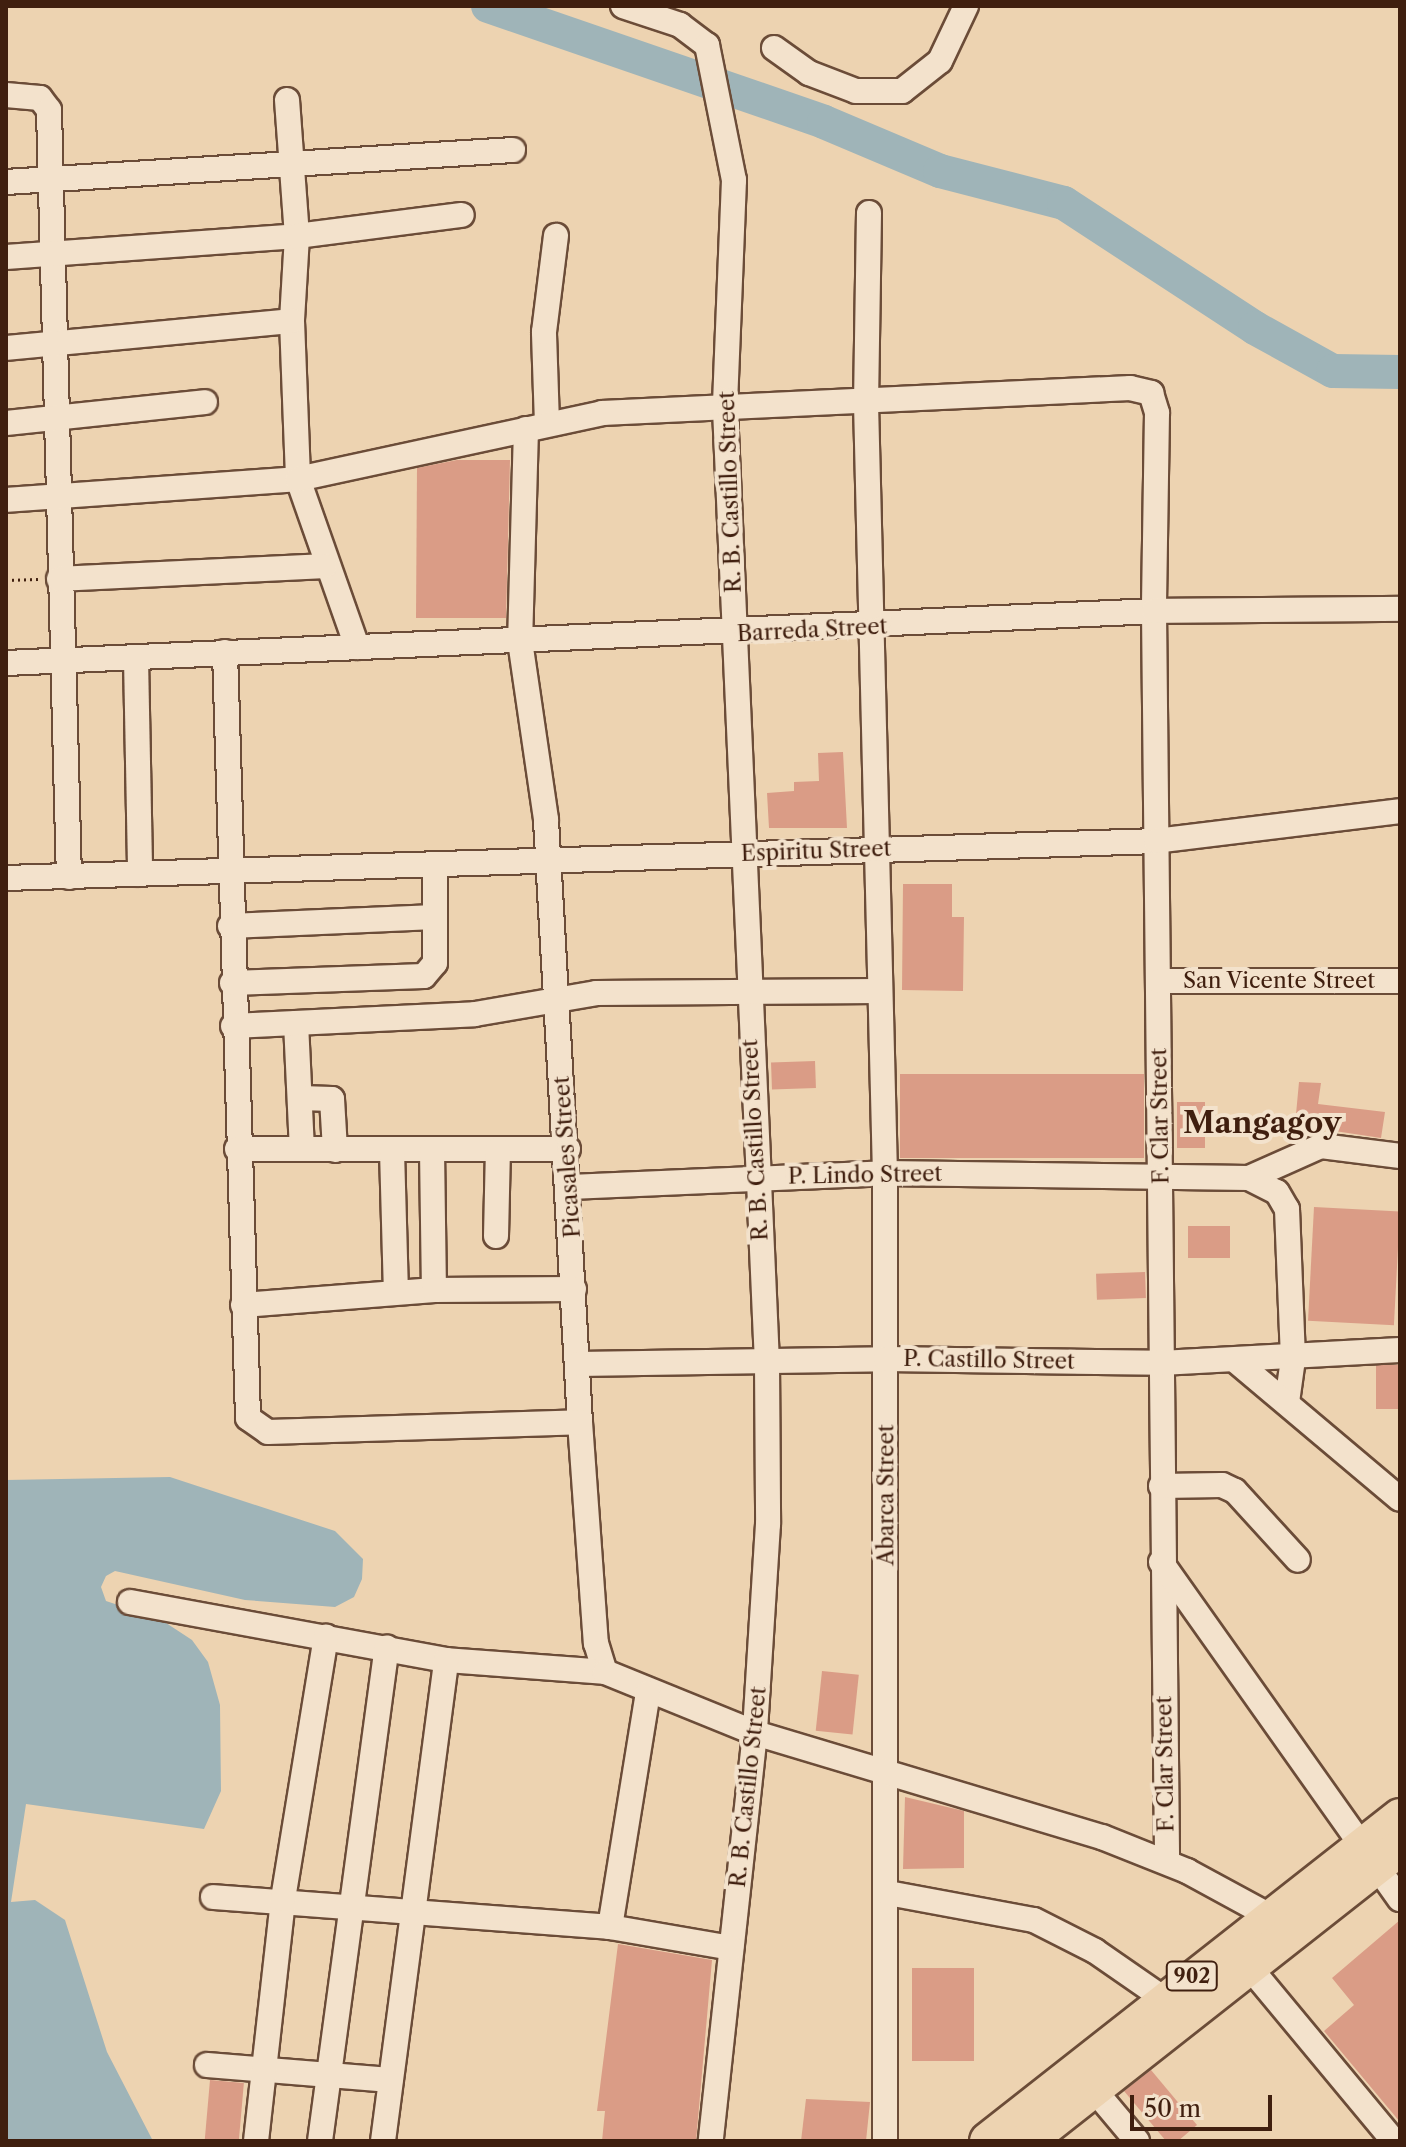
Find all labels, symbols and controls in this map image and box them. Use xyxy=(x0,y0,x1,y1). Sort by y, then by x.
street label: R. B. Castillo Street xyxy=(713,391,747,593)
street label: Barreda Street xyxy=(736,613,888,647)
street label: Espiritu Street xyxy=(740,835,892,867)
street label: San Vicente Street xyxy=(1183,968,1375,994)
street label: R. B. Castillo Street xyxy=(737,1038,773,1242)
street label: F. Clar Street xyxy=(1146,1047,1174,1185)
street label: Picasales Street xyxy=(548,1075,586,1239)
district label: Mangagoy xyxy=(1183,1105,1341,1141)
street label: P. Lindo Street xyxy=(788,1160,942,1190)
street label: P. Castillo Street xyxy=(903,1345,1075,1375)
street label: Abarca Street xyxy=(873,1424,899,1566)
street label: R. B. Castillo Street xyxy=(724,1685,772,1889)
street label: F. Clar Street xyxy=(1151,1695,1179,1833)
road number: 902 xyxy=(1164,1960,1220,1992)
scale bar xyxy=(1134,2079,1276,2129)
text: 50 m xyxy=(1144,2094,1201,2123)

